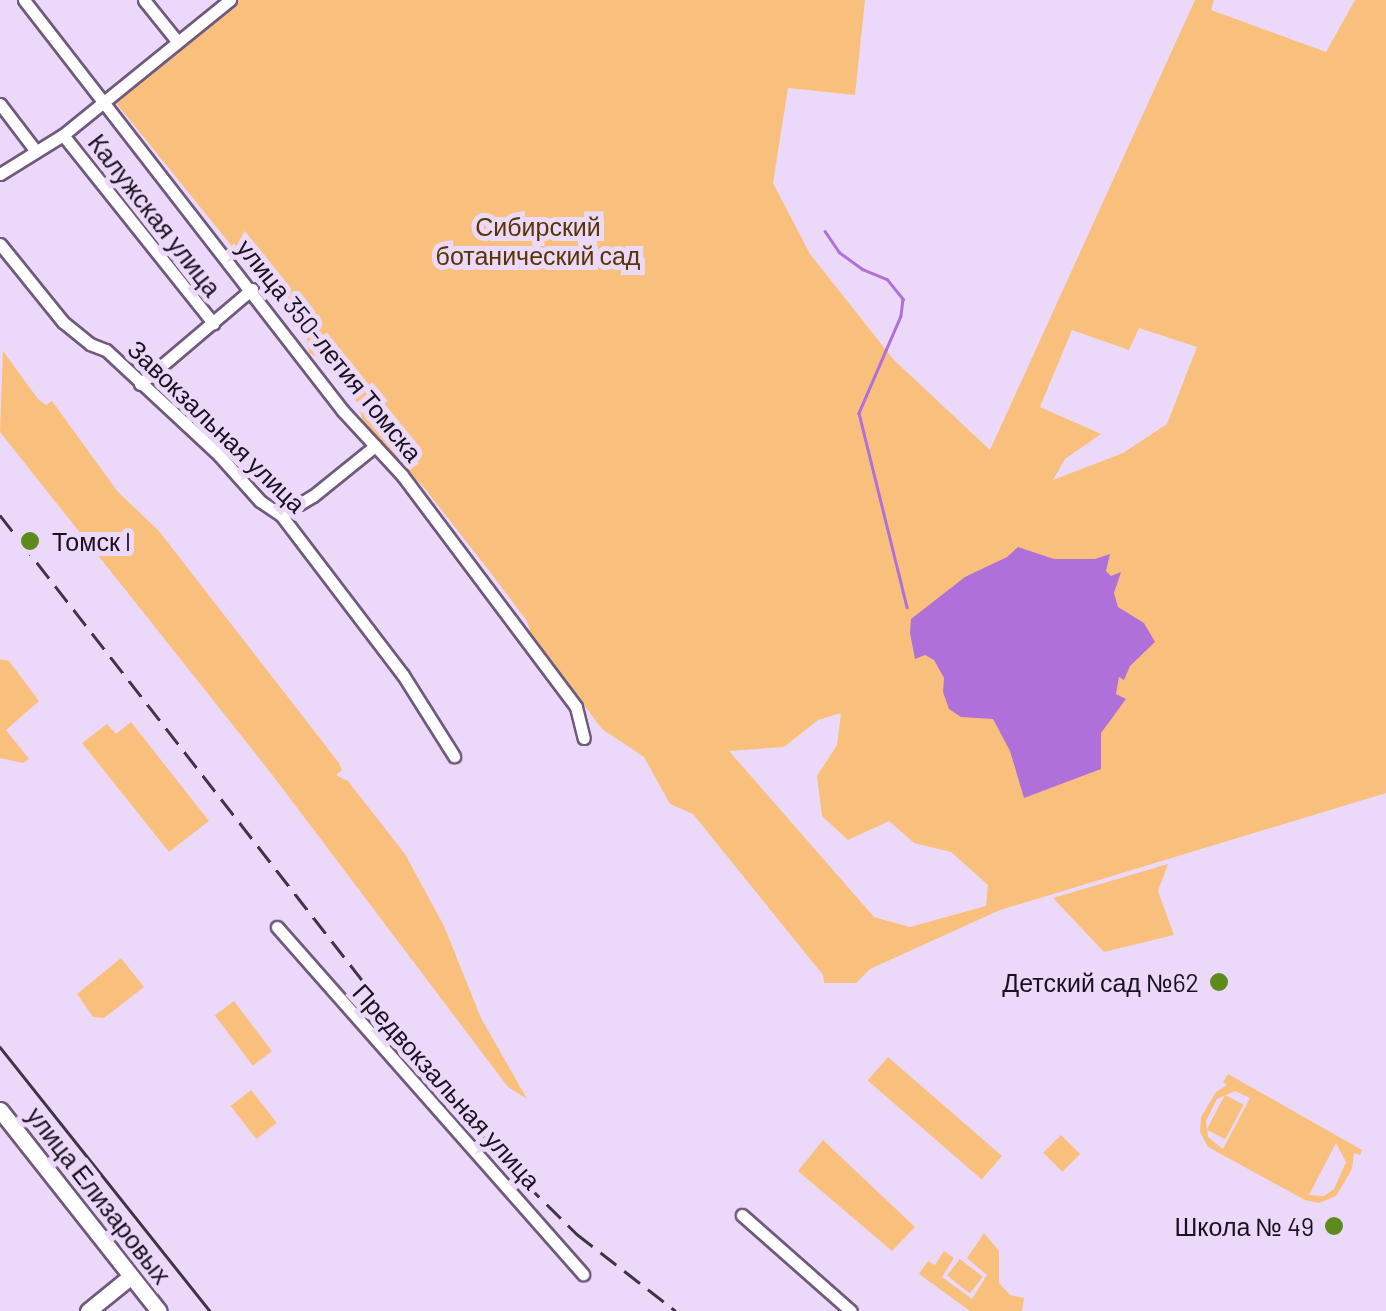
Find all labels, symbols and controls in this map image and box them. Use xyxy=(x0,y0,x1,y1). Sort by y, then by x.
street label: Калужская улица xyxy=(82,128,228,302)
park label: Сибирский ботанический сад xyxy=(436,212,640,271)
street label: улица 350-летия Томска xyxy=(231,233,429,467)
street label: Завокзальная улица xyxy=(122,334,312,518)
place label: Томск I xyxy=(52,526,131,556)
marker: Томск I xyxy=(17,528,43,554)
place label: Детский сад №62 xyxy=(1002,967,1199,997)
marker: Детский сад №62 xyxy=(1208,971,1230,993)
street label: Предвокзальная улица xyxy=(347,977,547,1195)
street label: улица Елизаровых xyxy=(21,1101,177,1289)
place label: Школа № 49 xyxy=(1174,1211,1314,1241)
marker: Школа № 49 xyxy=(1323,1215,1345,1237)

